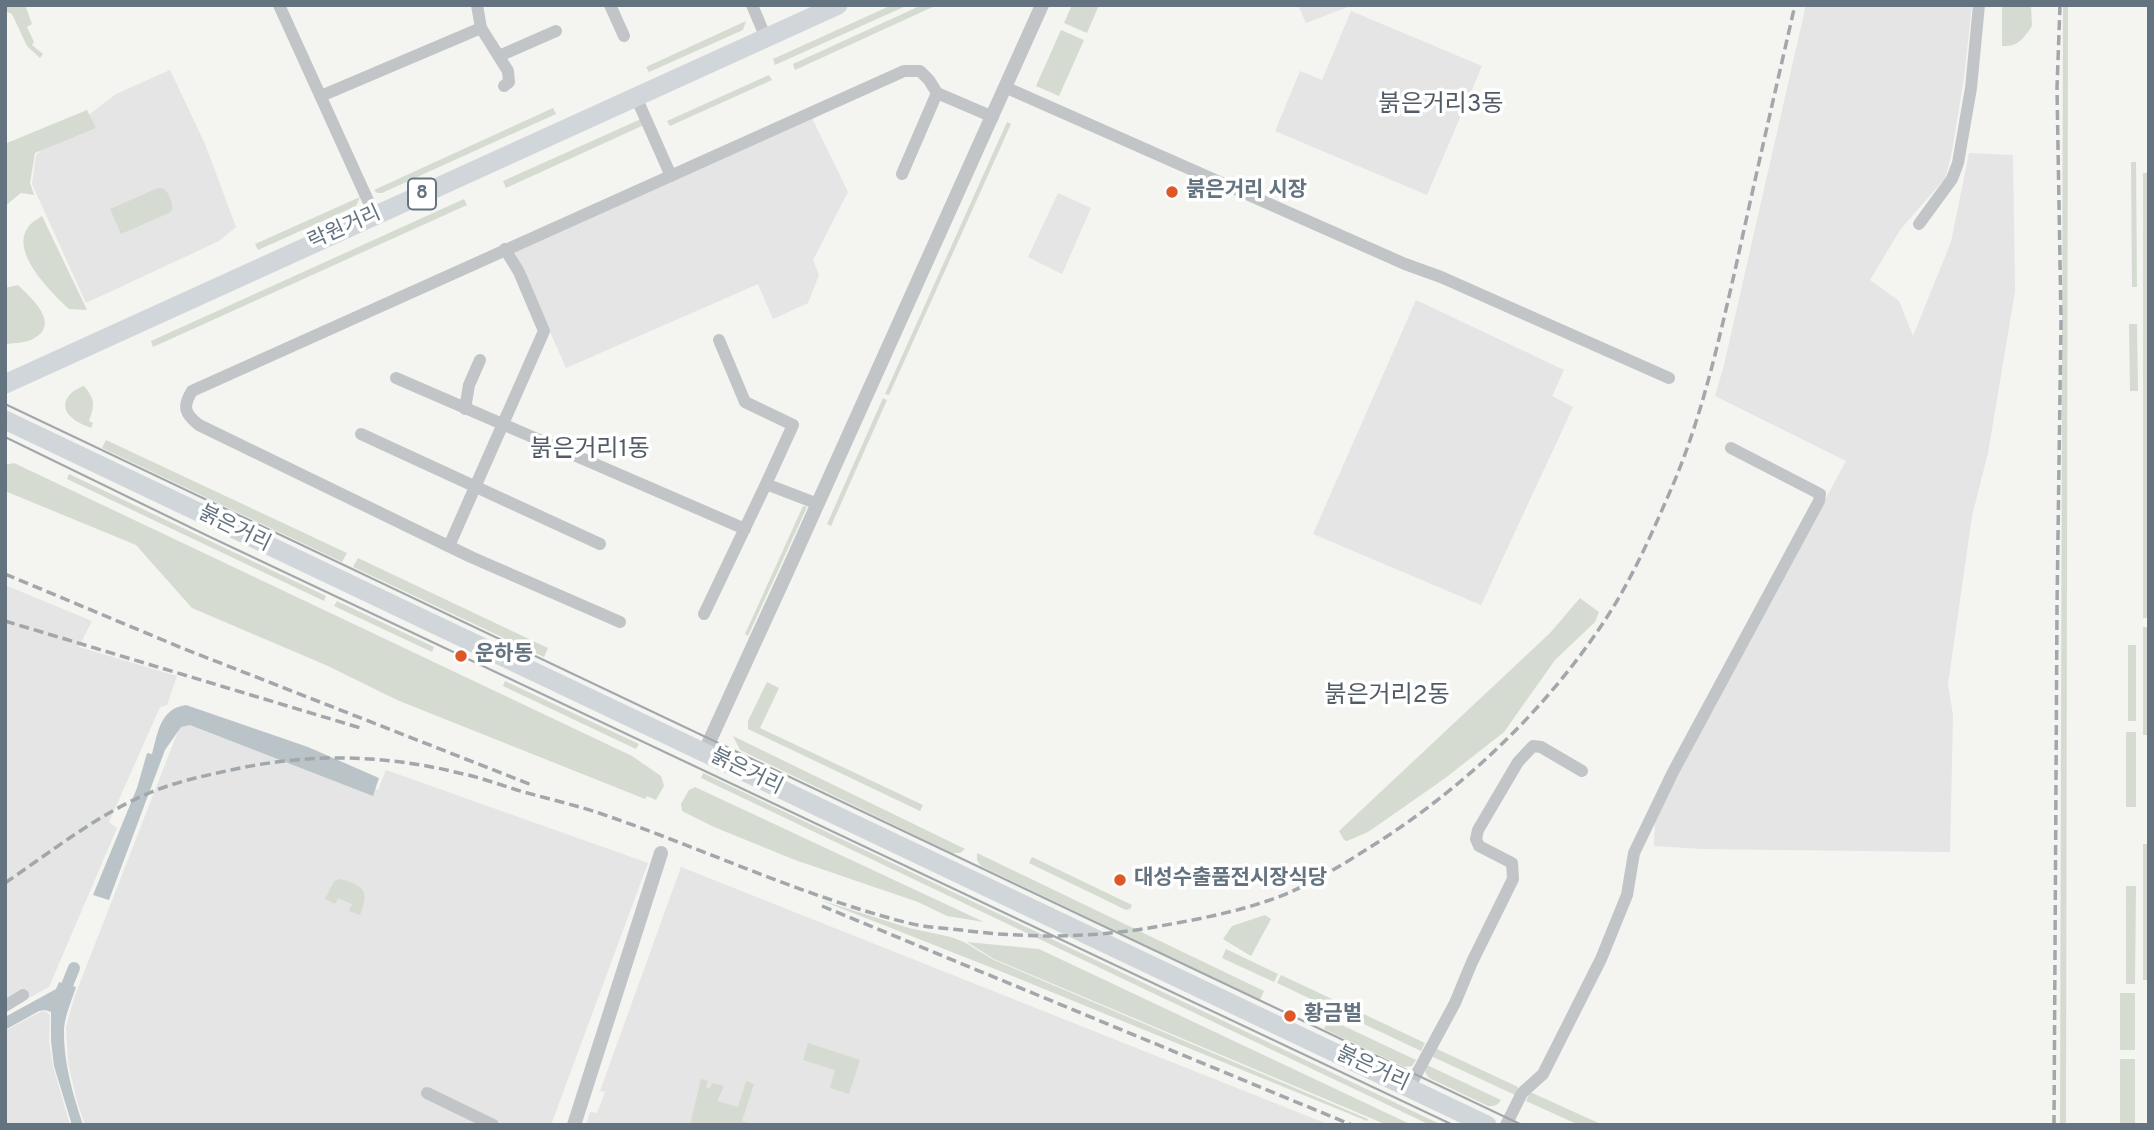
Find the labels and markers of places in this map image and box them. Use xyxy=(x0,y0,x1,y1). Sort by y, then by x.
place label: 붉은거리 시장 xyxy=(1186,179,1307,205)
marker: 붉은거리 시장 xyxy=(1164,184,1180,200)
place label: 운하동 xyxy=(475,643,533,669)
marker: 운하동 xyxy=(453,648,469,664)
place label: 대성수출품전시장식당 xyxy=(1134,867,1327,893)
marker: 대성수출품전시장식당 xyxy=(1112,872,1128,888)
place label: 황금벌 xyxy=(1304,1003,1362,1029)
marker: 황금벌 xyxy=(1282,1008,1298,1024)

